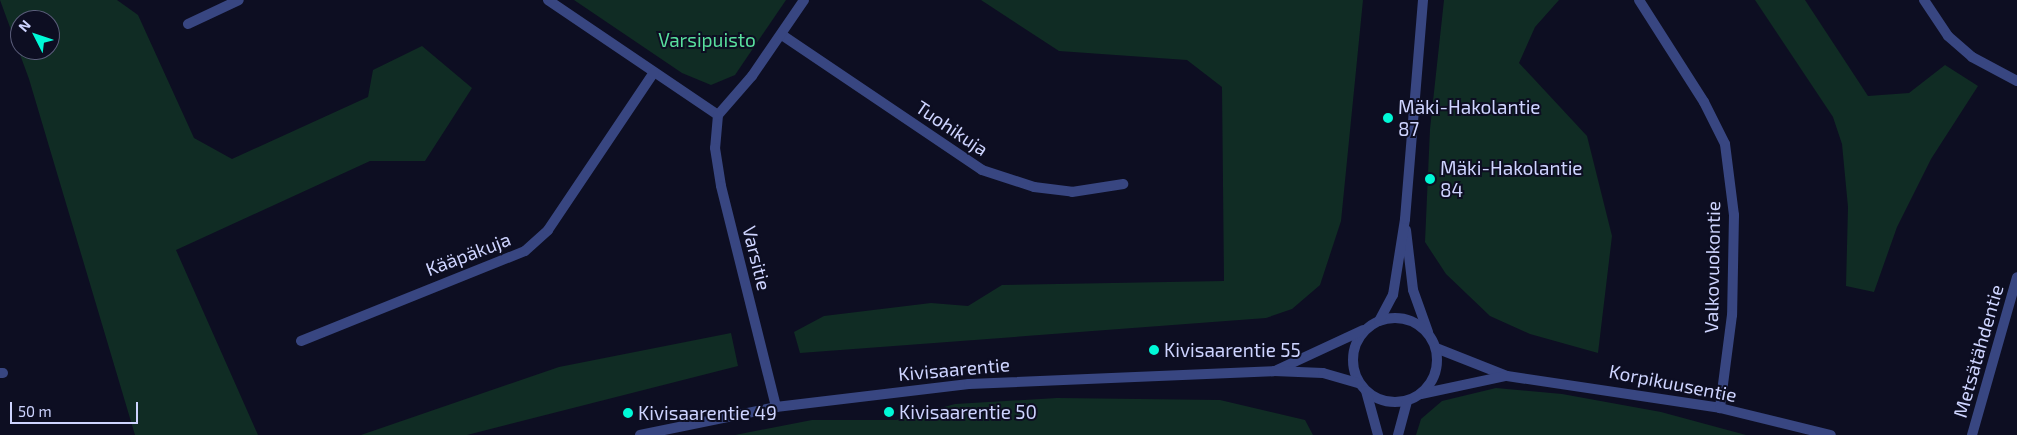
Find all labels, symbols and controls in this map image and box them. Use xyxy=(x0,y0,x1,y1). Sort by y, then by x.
north arrow xyxy=(10,10,60,60)
text: N xyxy=(14,16,34,35)
park label: Varsipuisto xyxy=(658,29,756,51)
street label: Tuohikuja xyxy=(911,96,993,160)
place label: Mäki-Hakolantie 87 xyxy=(1398,96,1541,140)
marker: Mäki-Hakolantie 87 xyxy=(1382,112,1394,124)
place label: Mäki-Hakolantie 84 xyxy=(1440,157,1583,201)
marker: Mäki-Hakolantie 84 xyxy=(1424,173,1436,185)
street label: Valkovuokontie xyxy=(1699,201,1725,333)
street label: Varsitie xyxy=(738,223,776,293)
street label: Kääpäkuja xyxy=(422,227,514,281)
street label: Metsätähdentie xyxy=(1948,282,2008,420)
place label: Kivisaarentie 55 xyxy=(1164,339,1301,361)
marker: Kivisaarentie 55 xyxy=(1148,344,1160,356)
street label: Kivisaarentie xyxy=(897,353,1011,385)
street label: Korpikuusentie xyxy=(1607,359,1739,407)
scale bar xyxy=(12,392,140,424)
place label: Kivisaarentie 50 xyxy=(899,401,1037,423)
text: 50 m xyxy=(18,402,52,420)
place label: Kivisaarentie 49 xyxy=(638,402,777,424)
marker: Kivisaarentie 50 xyxy=(883,406,895,418)
marker: Kivisaarentie 49 xyxy=(622,407,634,419)

